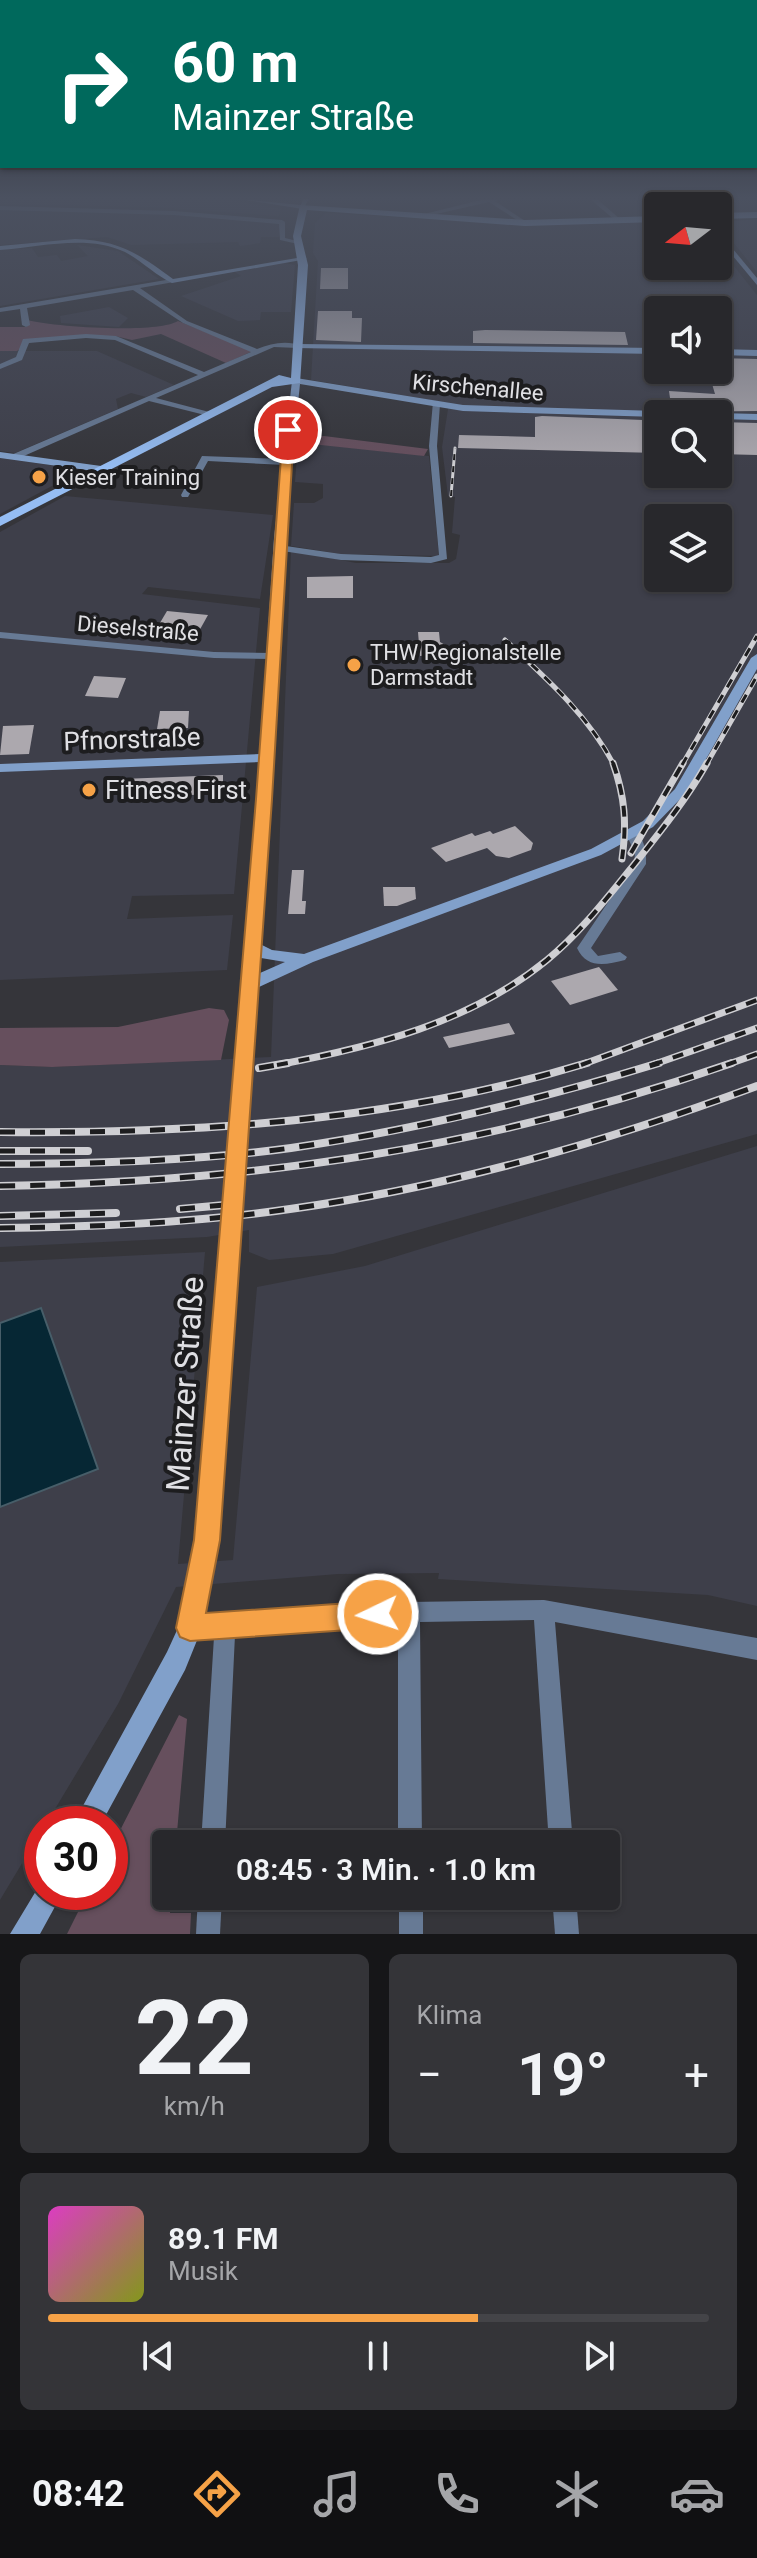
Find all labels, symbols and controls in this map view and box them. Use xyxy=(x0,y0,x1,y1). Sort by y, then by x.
text: 60 m xyxy=(172,30,299,96)
icon: right xyxy=(40,32,144,136)
text: Mainzer Straße xyxy=(172,97,414,139)
north arrow xyxy=(644,192,732,280)
map controls xyxy=(644,192,732,592)
button: sound xyxy=(644,296,732,384)
street label: Kirschenallee xyxy=(411,369,545,406)
pin xyxy=(254,396,322,464)
button: search xyxy=(644,400,732,488)
icon: arrive xyxy=(266,408,310,452)
place label: Kieser Training xyxy=(55,465,200,490)
marker: Kieser Training xyxy=(30,468,48,486)
button: layers xyxy=(644,504,732,592)
street label: Dieselstraße xyxy=(76,611,200,646)
place label: THW Regionalstelle Darmstadt xyxy=(370,640,561,690)
marker: THW Regionalstelle Darmstadt xyxy=(345,656,363,674)
street label: Pfnorstraße xyxy=(63,722,201,756)
place label: Fitness First xyxy=(105,775,247,805)
marker: Fitness First xyxy=(80,781,98,799)
street label: Mainzer Straße xyxy=(159,1275,211,1493)
position arrow xyxy=(336,1572,420,1656)
speed limit sign: 30 xyxy=(24,1806,128,1910)
text: 08:45 · 3 Min. · 1.0 km xyxy=(236,1852,536,1887)
text: 22 xyxy=(135,1978,254,2099)
text: Klima xyxy=(417,2000,482,2030)
text: 19° xyxy=(517,2039,609,2110)
text: − xyxy=(417,2049,442,2101)
text: + xyxy=(684,2049,709,2101)
text: km/h xyxy=(164,2091,225,2121)
text: 89.1 FM xyxy=(168,2221,279,2256)
text: Musik xyxy=(168,2256,238,2286)
icon: previous xyxy=(136,2334,180,2378)
icon: pause xyxy=(356,2334,400,2378)
icon: next xyxy=(577,2334,621,2378)
icon: directions xyxy=(189,2466,245,2522)
icon: music xyxy=(309,2466,365,2522)
icon: phone xyxy=(429,2466,485,2522)
icon: climate xyxy=(549,2466,605,2522)
icon: car xyxy=(669,2466,725,2522)
text: 08:42 xyxy=(32,2473,125,2515)

